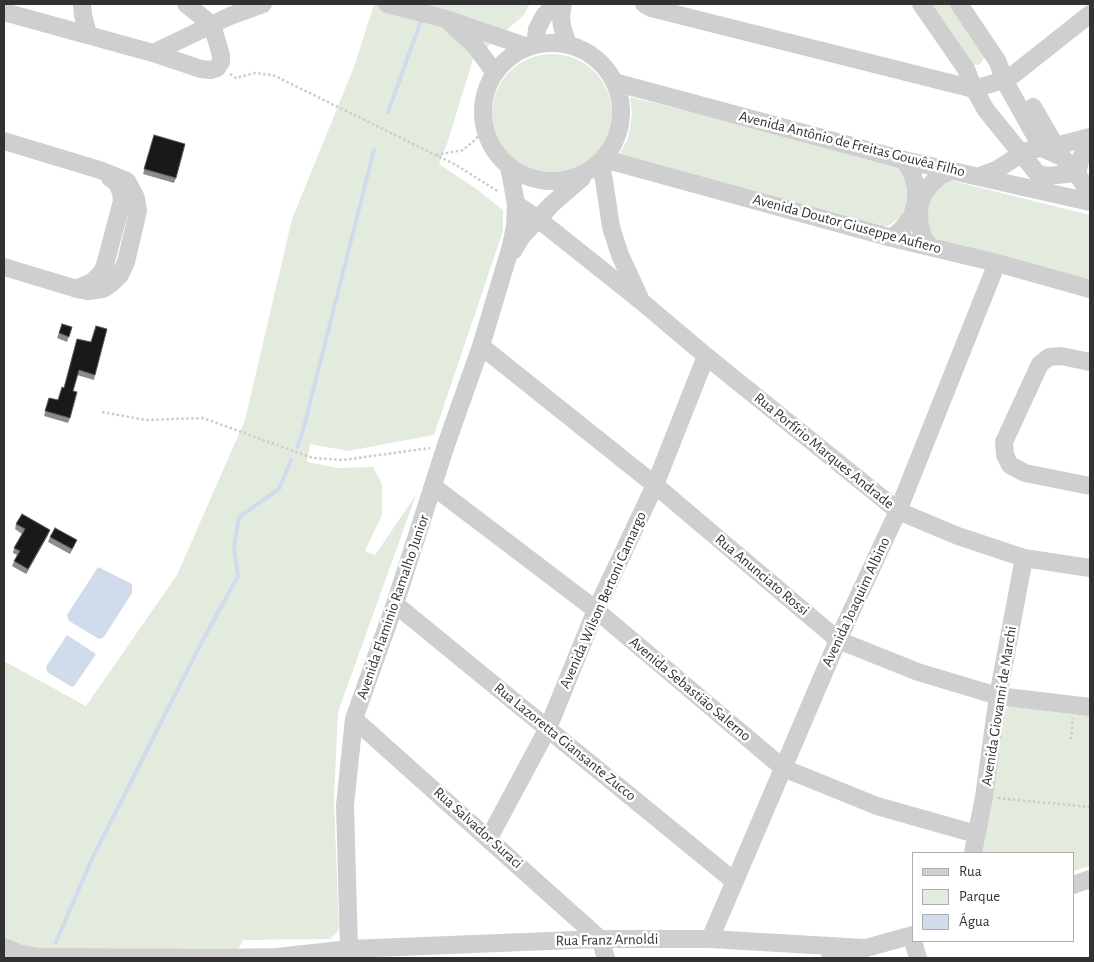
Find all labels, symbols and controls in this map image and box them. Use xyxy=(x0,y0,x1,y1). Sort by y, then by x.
street label: Avenida Antônio de Freitas Gouvêa Filho xyxy=(737,107,967,181)
street label: Avenida Doutor Giuseppe Aufiero xyxy=(751,190,943,258)
street label: Rua Porfírio Marques Andrade xyxy=(750,389,898,513)
street label: Avenida Wilson Bertoni Camargo xyxy=(556,509,650,691)
street label: Avenida Flaminio Ramalho Junior xyxy=(353,512,433,702)
street label: Rua Anunciato Rossi xyxy=(711,530,813,620)
street label: Avenida Joaquim Albino xyxy=(818,534,894,670)
street label: Avenida Giovanni de Marchi xyxy=(977,625,1021,787)
street label: Avenida Sebastião Salerno xyxy=(625,633,755,745)
street label: Rua Lazoretta Giansante Zucco xyxy=(490,679,640,805)
street label: Rua Salvador Suraci xyxy=(430,783,526,873)
legend xyxy=(912,852,1074,942)
text: Rua xyxy=(959,864,982,879)
text: Parque xyxy=(959,889,1000,904)
text: Água xyxy=(959,914,990,929)
street label: Rua Franz Arnoldi xyxy=(556,930,658,950)

